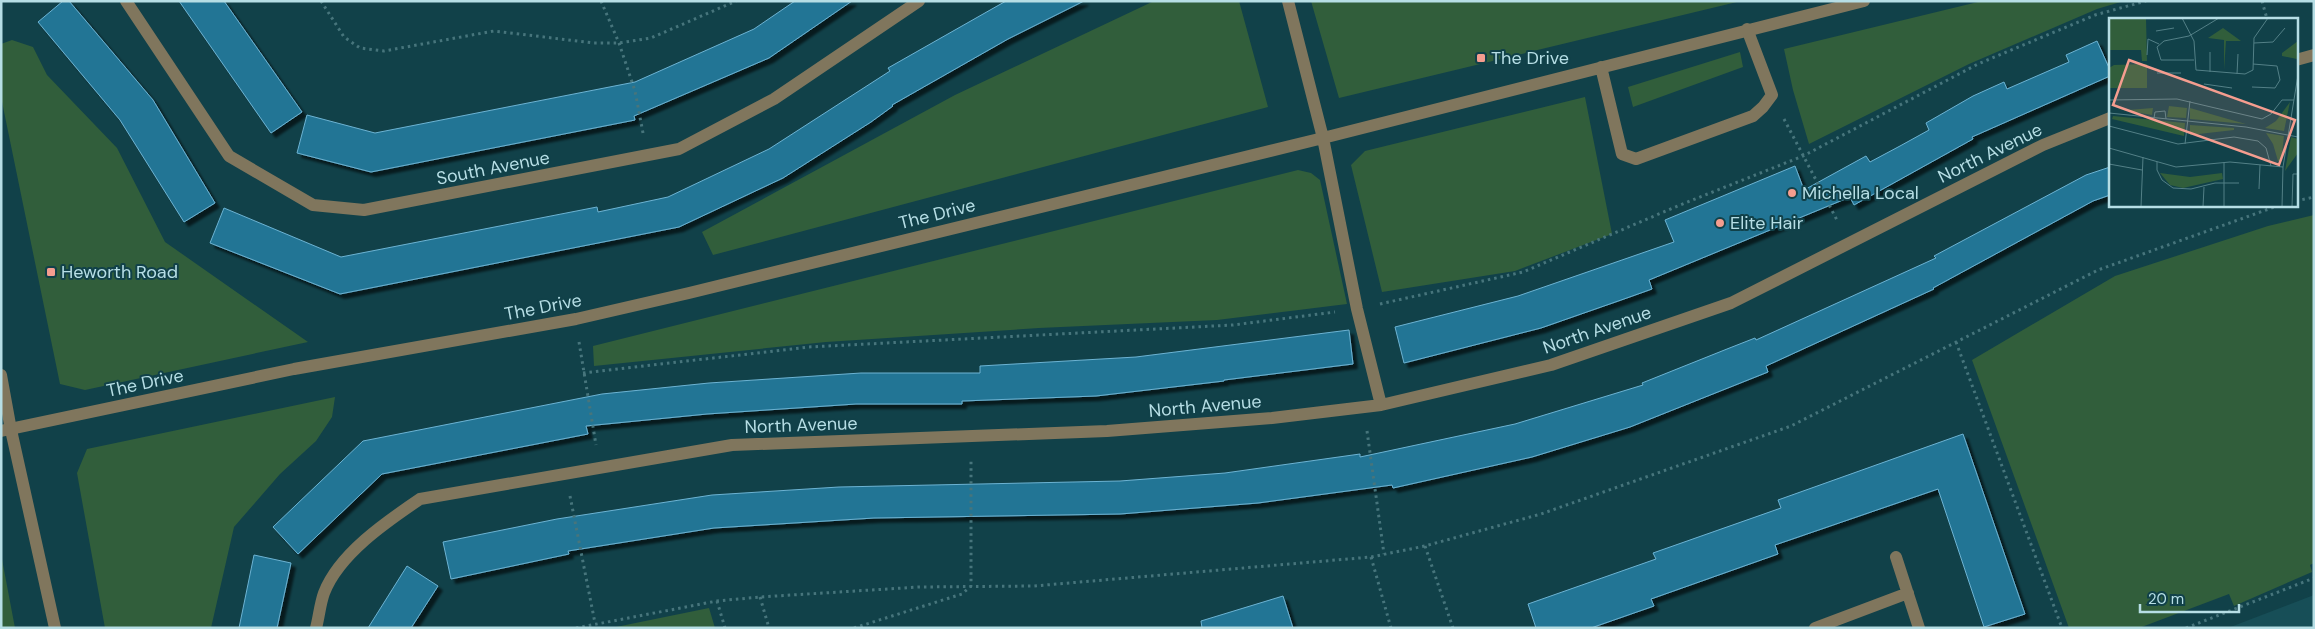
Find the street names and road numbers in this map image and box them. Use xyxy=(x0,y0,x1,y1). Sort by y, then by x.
street label: North Avenue xyxy=(1934,117,2046,189)
street label: South Avenue xyxy=(434,145,552,191)
street label: The Drive xyxy=(896,193,978,235)
street label: The Drive xyxy=(502,288,584,326)
street label: North Avenue xyxy=(1540,300,1654,360)
street label: The Drive xyxy=(104,363,186,403)
street label: North Avenue xyxy=(1148,389,1262,423)
street label: North Avenue xyxy=(744,411,858,439)

